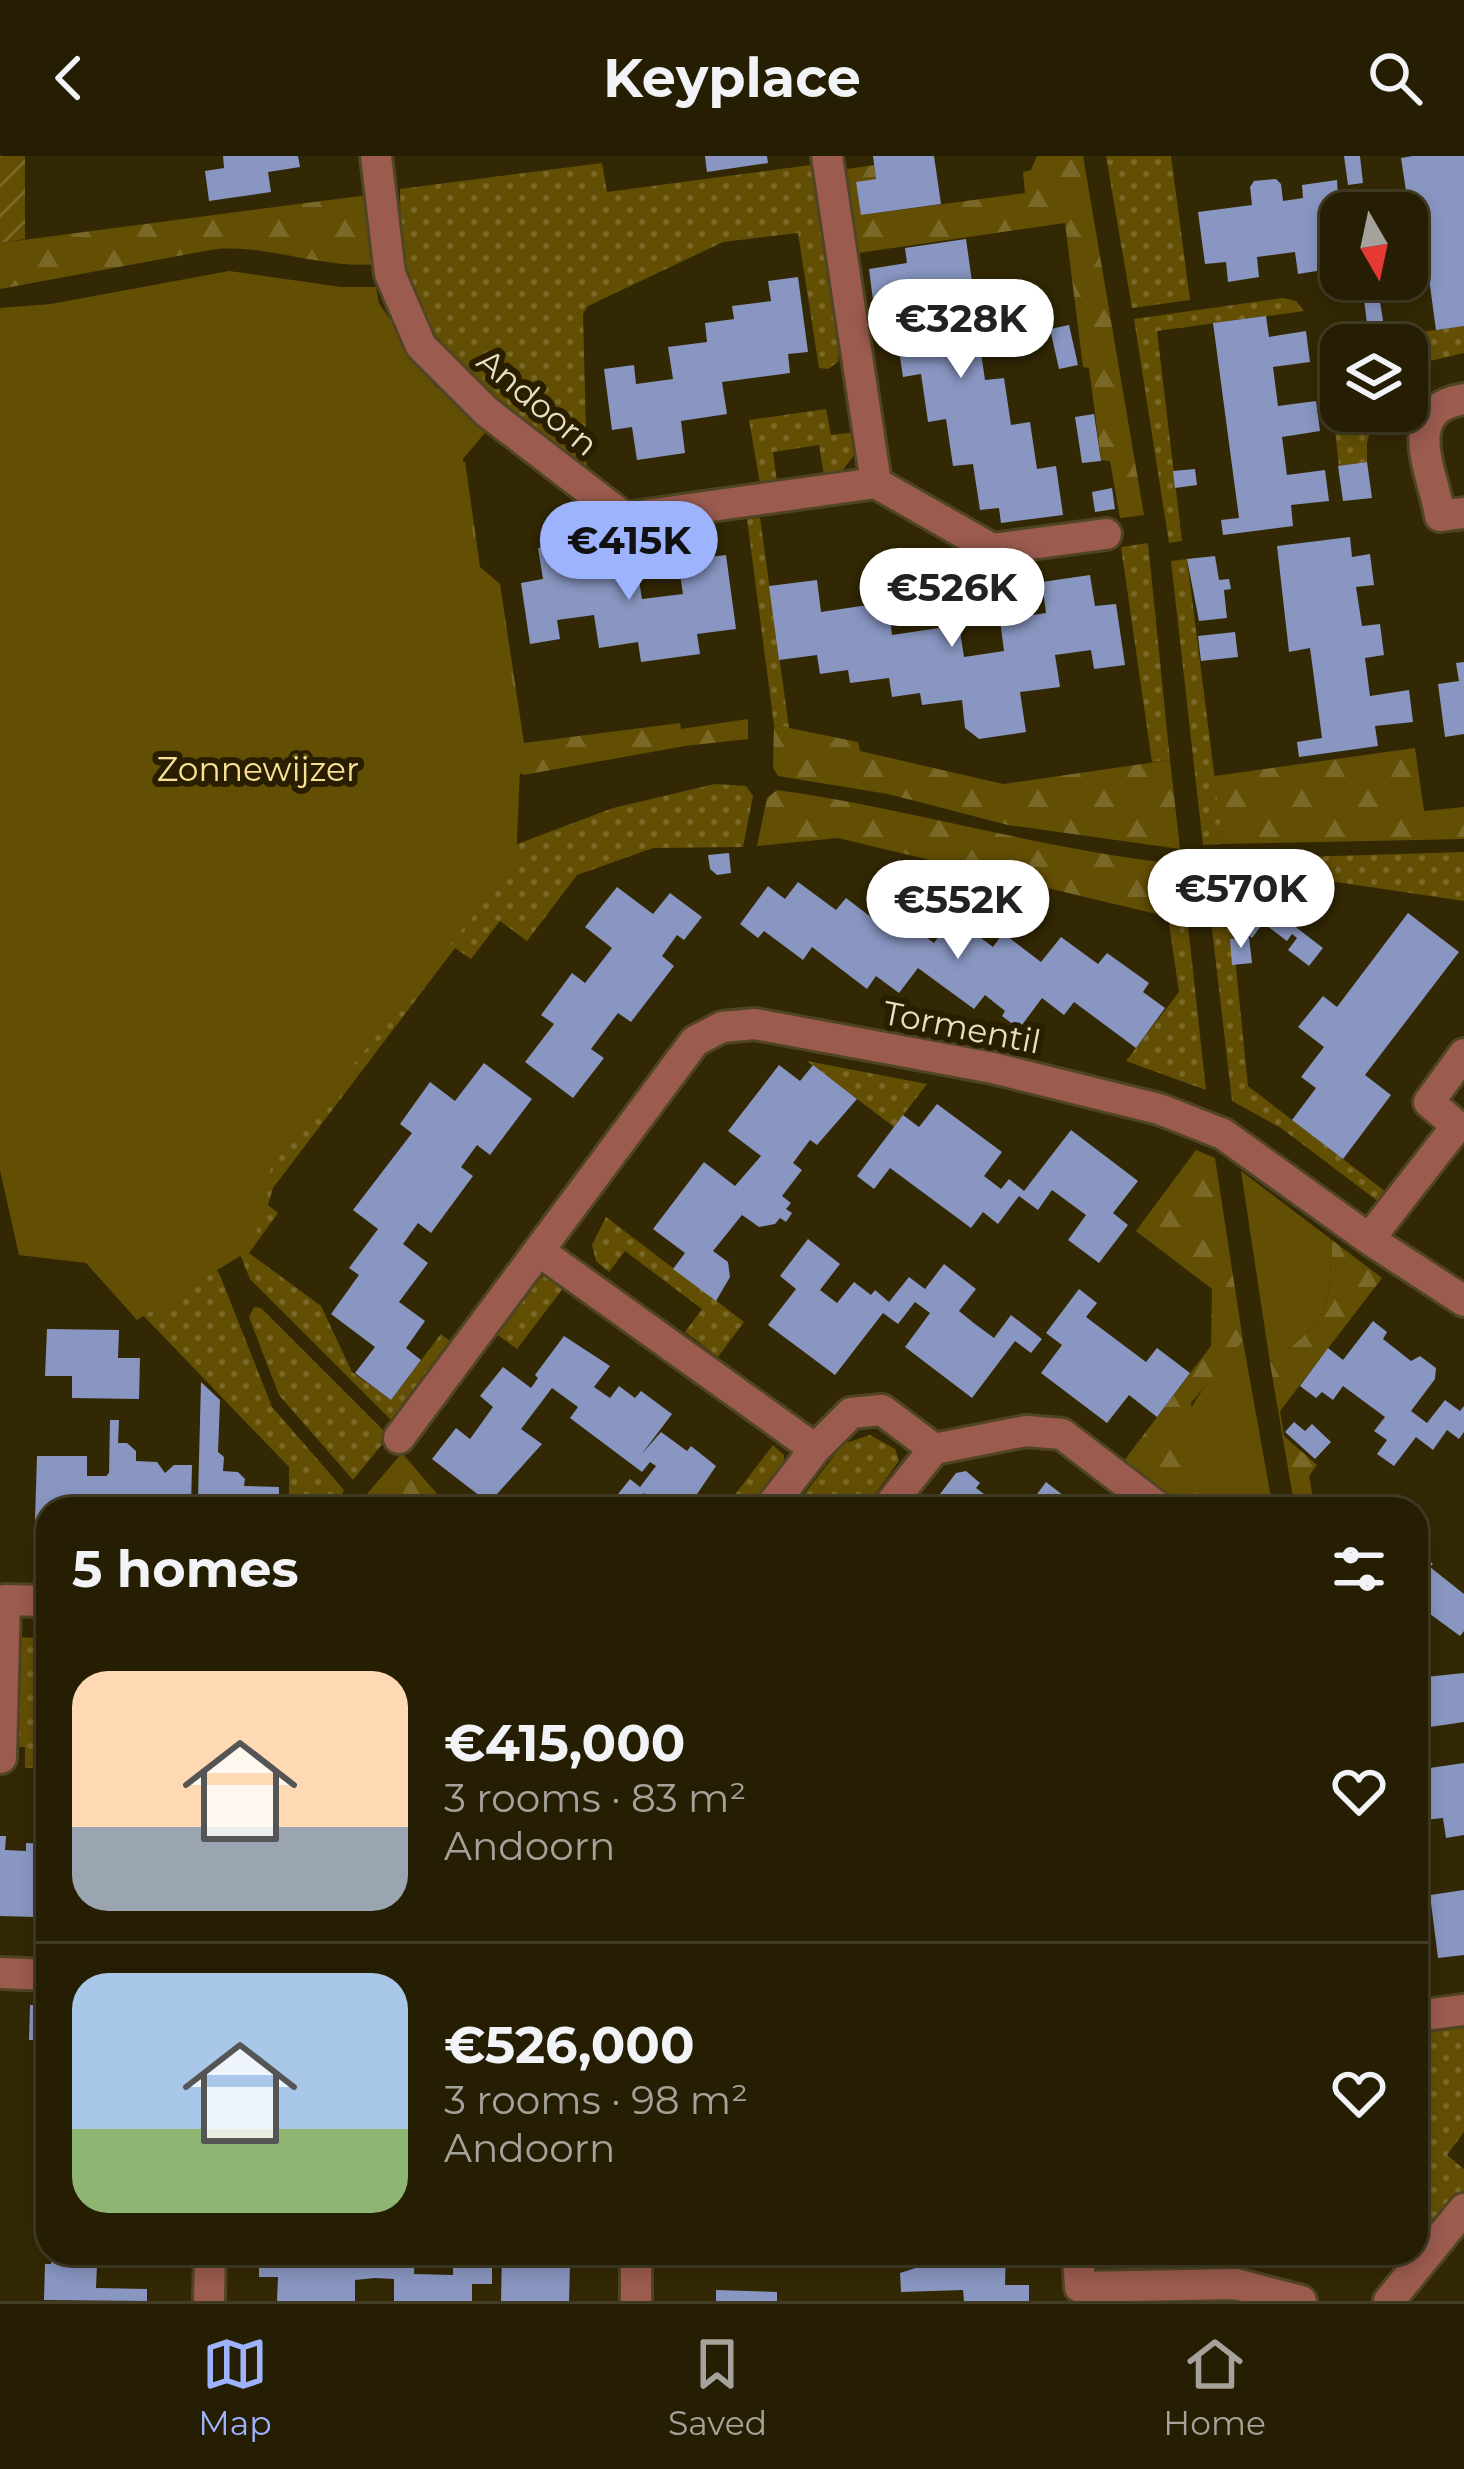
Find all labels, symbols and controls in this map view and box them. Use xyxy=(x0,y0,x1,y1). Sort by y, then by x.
icon: back xyxy=(36,45,102,111)
text: Keyplace xyxy=(603,45,861,111)
icon: search xyxy=(1362,45,1428,111)
north arrow xyxy=(1320,192,1428,300)
map controls xyxy=(1320,192,1428,432)
pin: €328K xyxy=(877,279,1045,381)
text: €328K xyxy=(895,294,1027,342)
button: layers xyxy=(1320,324,1428,432)
street label: Andoorn xyxy=(470,340,606,464)
pin: €415K xyxy=(545,501,713,603)
text: €415K xyxy=(567,516,691,564)
pin: €526K xyxy=(868,548,1036,650)
text: €526K xyxy=(887,563,1017,611)
park label: Zonnewijzer xyxy=(157,749,359,789)
pin: €570K xyxy=(1157,849,1325,951)
pin: €552K xyxy=(874,860,1042,962)
text: €570K xyxy=(1175,864,1307,912)
text: €552K xyxy=(893,875,1023,923)
street label: Tormentil xyxy=(880,992,1044,1062)
icon: filters xyxy=(1326,1536,1392,1602)
text: 5 homes xyxy=(72,1538,299,1600)
text: €415,000 xyxy=(444,1712,685,1774)
icon: home xyxy=(168,1719,312,1863)
icon: heart xyxy=(1326,1758,1392,1824)
text: 3 rooms · 83 m² xyxy=(444,1774,746,1822)
text: Andoorn xyxy=(444,1822,615,1870)
text: €526,000 xyxy=(444,2014,695,2076)
icon: home xyxy=(168,2021,312,2165)
icon: heart xyxy=(1326,2060,1392,2126)
text: 3 rooms · 98 m² xyxy=(444,2076,748,2124)
text: Andoorn xyxy=(444,2124,615,2172)
tab: Map xyxy=(198,2331,272,2443)
tab: Saved xyxy=(668,2331,767,2443)
tab: Home xyxy=(1163,2331,1266,2443)

